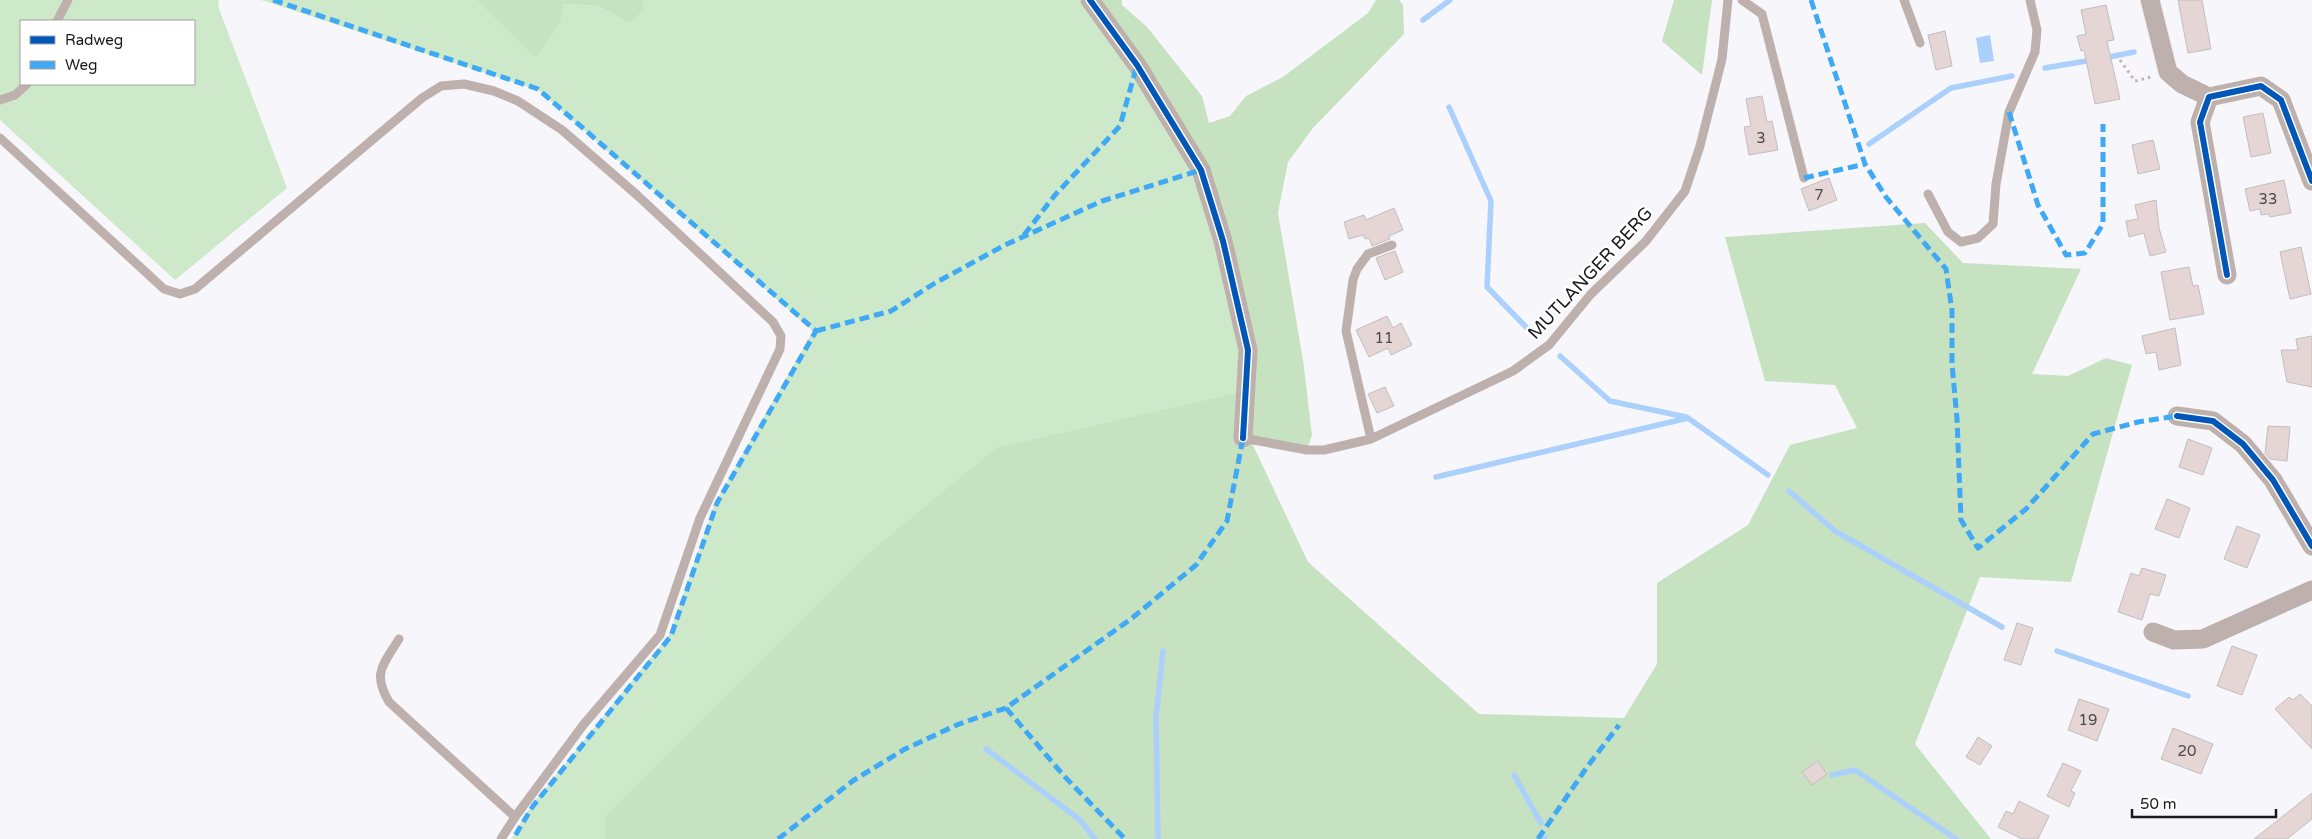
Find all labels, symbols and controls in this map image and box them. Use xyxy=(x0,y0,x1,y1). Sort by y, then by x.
legend xyxy=(20,20,195,85)
text: Radweg xyxy=(65,31,123,49)
text: Weg xyxy=(65,56,97,74)
house number: 3 xyxy=(1756,129,1766,147)
house number: 7 xyxy=(1814,186,1824,204)
house number: 33 xyxy=(2259,190,2277,208)
street label: MUTLANGER BERG xyxy=(1523,202,1657,344)
house number: 11 xyxy=(1375,329,1393,347)
house number: 19 xyxy=(2079,711,2097,729)
house number: 20 xyxy=(2178,742,2196,760)
scale bar xyxy=(2132,786,2276,818)
text: 50 m xyxy=(2140,795,2177,813)

